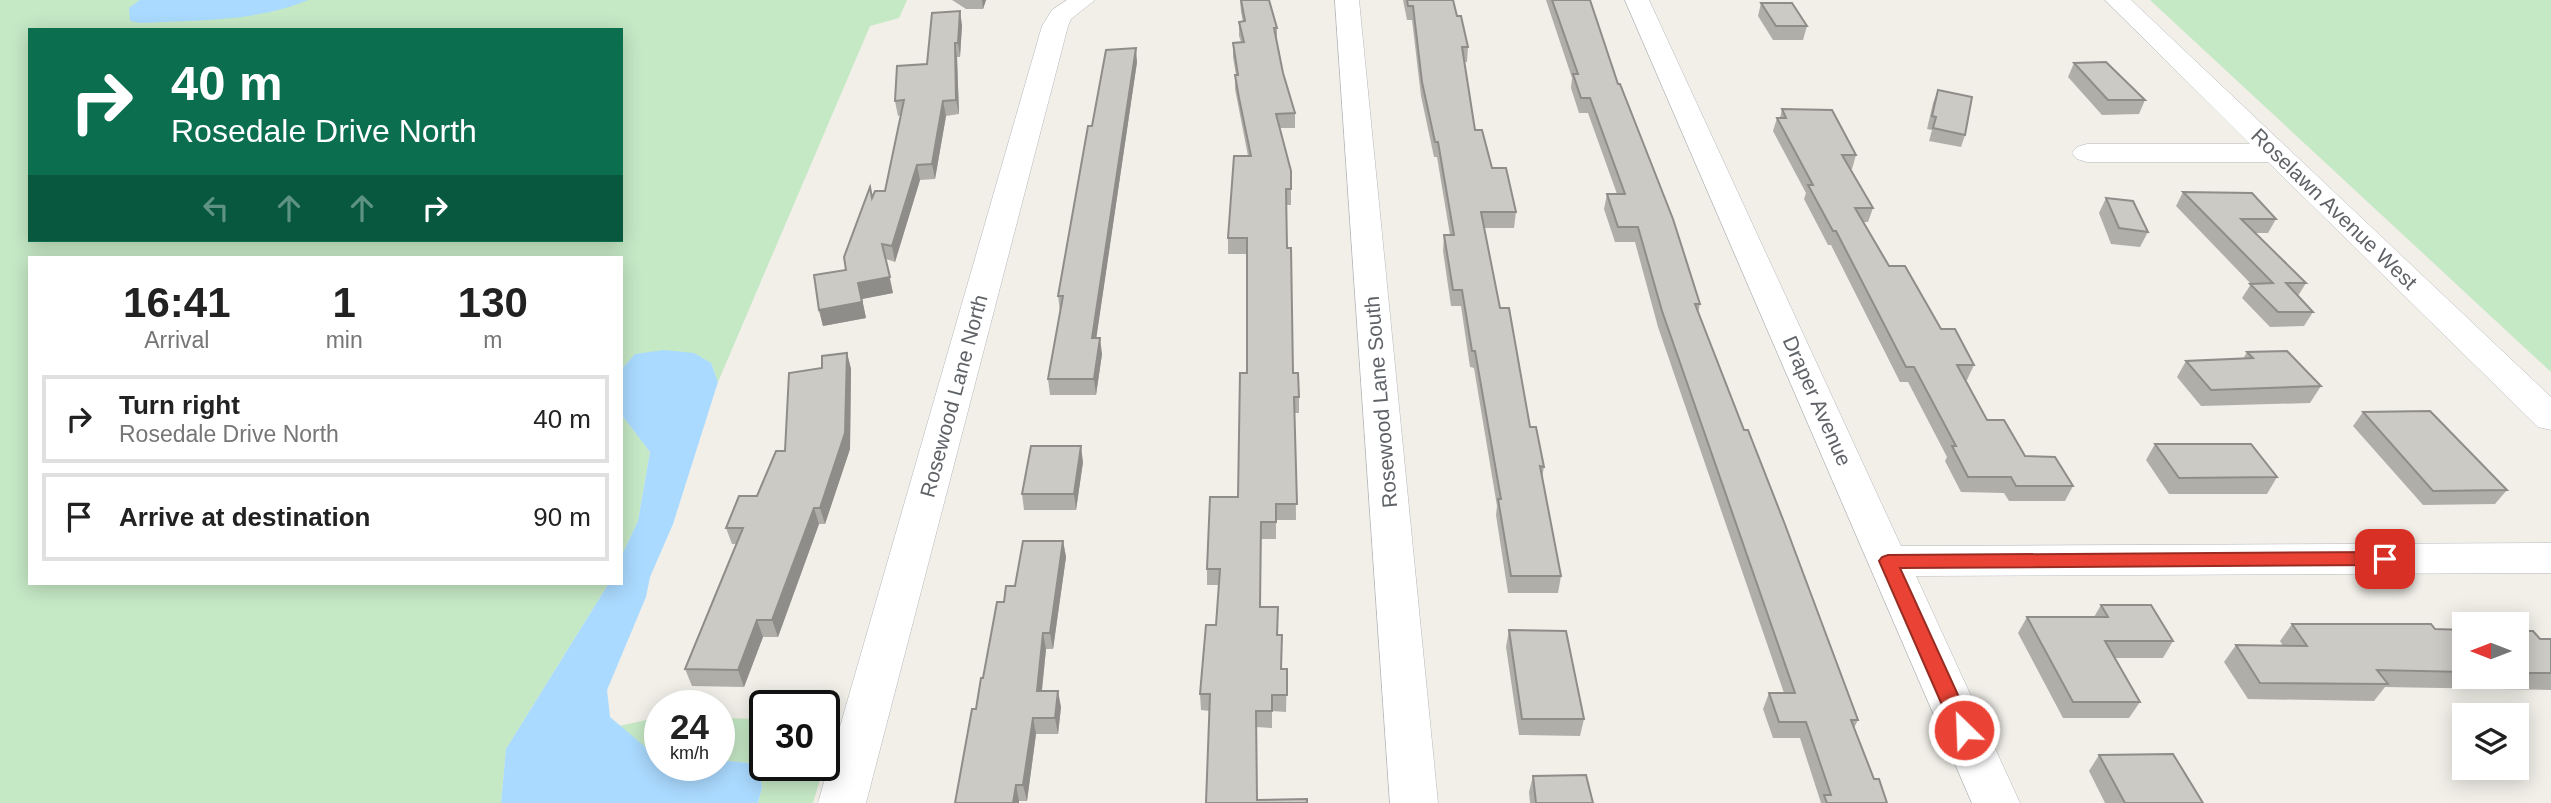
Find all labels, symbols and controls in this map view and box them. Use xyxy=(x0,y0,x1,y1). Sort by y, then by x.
icon: right xyxy=(56,56,147,147)
text: 40 m xyxy=(171,56,283,110)
text: Rosedale Drive North xyxy=(171,113,477,149)
street label: Roselawn Avenue West xyxy=(2247,124,2422,294)
icon: left xyxy=(197,189,235,227)
icon: ahead xyxy=(270,189,308,227)
icon: ahead xyxy=(343,189,381,227)
icon: right xyxy=(416,189,454,227)
text: 16:41 xyxy=(123,279,231,326)
text: 1 xyxy=(332,279,356,326)
text: 130 xyxy=(458,279,528,326)
street label: Rosewood Lane North xyxy=(915,292,992,500)
street label: Rosewood Lane South xyxy=(1360,295,1401,509)
text: Arrival xyxy=(144,327,209,353)
text: min xyxy=(326,327,363,353)
text: m xyxy=(483,327,502,353)
street label: Draper Avenue xyxy=(1779,332,1856,469)
text: Turn right xyxy=(119,390,240,420)
icon: right xyxy=(60,400,98,438)
text: 40 m xyxy=(533,404,591,434)
text: Rosedale Drive North xyxy=(119,421,339,447)
icon: arrive xyxy=(60,498,98,536)
text: Arrive at destination xyxy=(119,502,370,532)
text: 90 m xyxy=(533,502,591,532)
pin xyxy=(2355,529,2415,589)
icon: arrive xyxy=(2366,540,2404,578)
north arrow xyxy=(2452,612,2529,690)
map controls xyxy=(2452,612,2529,780)
speed limit sign: 30 xyxy=(749,690,840,781)
position arrow xyxy=(1927,693,2001,767)
button: layers xyxy=(2452,703,2529,780)
text: 24 xyxy=(670,707,709,746)
text: km/h xyxy=(670,743,709,763)

